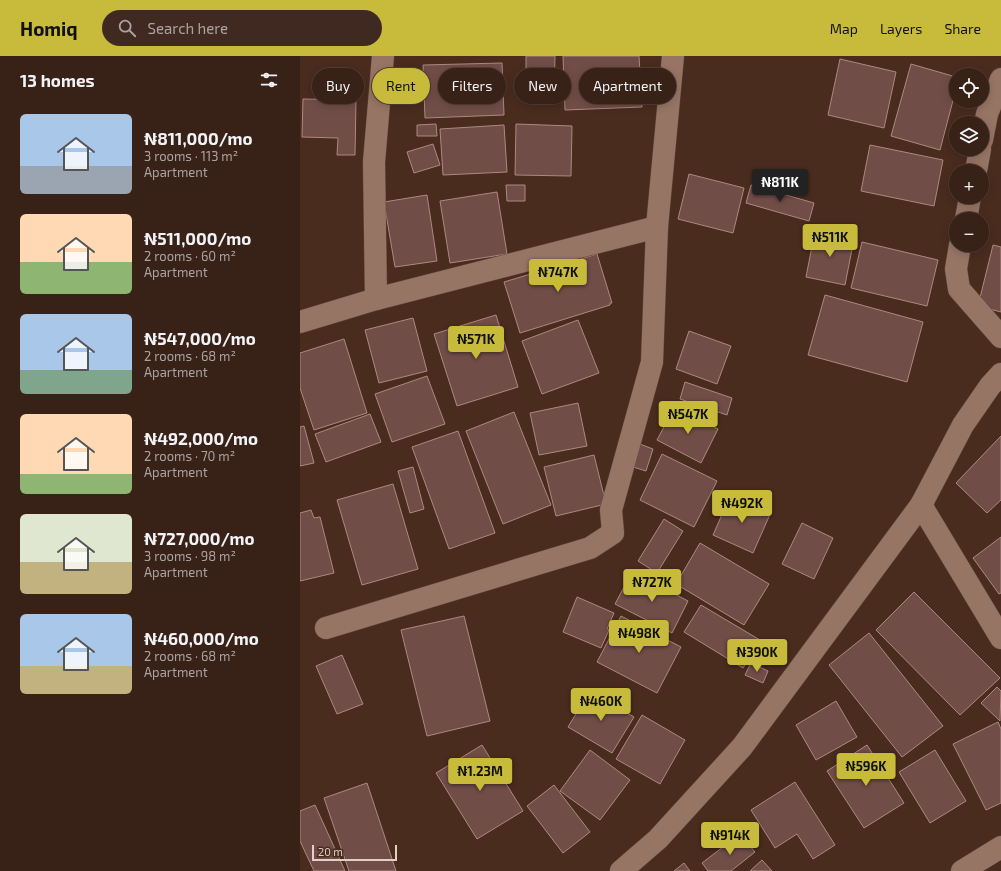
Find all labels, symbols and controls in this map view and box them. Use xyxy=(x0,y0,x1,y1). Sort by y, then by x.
search box xyxy=(102,10,382,46)
text: Homiq xyxy=(20,17,78,40)
icon: search xyxy=(116,17,138,39)
text: Search here xyxy=(148,19,228,37)
text: Map xyxy=(830,20,858,37)
text: Layers xyxy=(880,20,922,37)
text: Share xyxy=(944,20,981,37)
chip: Buy xyxy=(312,68,364,104)
chip: Rent xyxy=(372,68,430,104)
chip: Filters xyxy=(438,68,506,104)
chip: New xyxy=(514,68,571,104)
chip: Apartment xyxy=(579,68,676,104)
map controls xyxy=(949,68,989,252)
button: locate xyxy=(949,68,989,108)
icon: filters xyxy=(258,69,280,91)
text: 13 homes xyxy=(20,70,95,90)
button: layers xyxy=(949,116,989,156)
text: ₦811,000/mo xyxy=(144,128,253,148)
icon: home xyxy=(52,130,100,178)
text: 3 rooms · 113 m² xyxy=(144,148,238,164)
text: Apartment xyxy=(144,164,208,180)
button: + xyxy=(949,164,989,204)
pin: ₦811K xyxy=(752,169,808,203)
text: ₦811K xyxy=(761,174,799,190)
button: − xyxy=(949,212,989,252)
pin: ₦511K xyxy=(802,224,858,258)
text: ₦511,000/mo xyxy=(144,228,251,248)
text: ₦511K xyxy=(812,229,848,245)
icon: home xyxy=(52,230,100,278)
text: 2 rooms · 60 m² xyxy=(144,248,236,264)
pin: ₦747K xyxy=(530,259,586,293)
text: Apartment xyxy=(144,264,208,280)
text: ₦747K xyxy=(538,264,578,280)
pin: ₦571K xyxy=(448,326,504,360)
text: ₦547,000/mo xyxy=(144,328,256,348)
icon: home xyxy=(52,330,100,378)
text: ₦571K xyxy=(457,331,495,347)
text: 2 rooms · 68 m² xyxy=(144,348,236,364)
text: Apartment xyxy=(144,364,208,380)
pin: ₦547K xyxy=(660,401,716,435)
text: ₦547K xyxy=(668,406,708,422)
text: ₦492,000/mo xyxy=(144,428,258,448)
icon: home xyxy=(52,430,100,478)
text: 2 rooms · 70 m² xyxy=(144,448,235,464)
text: Apartment xyxy=(144,464,208,480)
pin: ₦492K xyxy=(714,490,770,524)
text: ₦492K xyxy=(721,495,763,511)
text: ₦727,000/mo xyxy=(144,528,254,548)
icon: home xyxy=(52,530,100,578)
text: 3 rooms · 98 m² xyxy=(144,548,236,564)
text: Apartment xyxy=(144,564,208,580)
pin: ₦727K xyxy=(624,569,680,603)
text: ₦727K xyxy=(632,574,672,590)
pin: ₦498K xyxy=(611,620,667,654)
text: ₦498K xyxy=(618,625,660,641)
text: ₦460,000/mo xyxy=(144,628,259,648)
icon: home xyxy=(52,630,100,678)
pin: ₦390K xyxy=(729,639,785,673)
text: ₦390K xyxy=(736,644,778,660)
text: 2 rooms · 68 m² xyxy=(144,648,236,664)
text: Apartment xyxy=(144,664,208,680)
pin: ₦460K xyxy=(573,688,629,722)
text: ₦460K xyxy=(580,693,622,709)
pin: ₦596K xyxy=(838,753,894,787)
pin: ₦1.23M xyxy=(447,758,513,792)
text: ₦596K xyxy=(846,758,886,774)
text: ₦1.23M xyxy=(457,763,503,779)
pin: ₦914K xyxy=(702,822,758,856)
text: ₦914K xyxy=(710,827,750,843)
scale bar xyxy=(312,843,397,862)
text: 20 m xyxy=(318,845,343,858)

